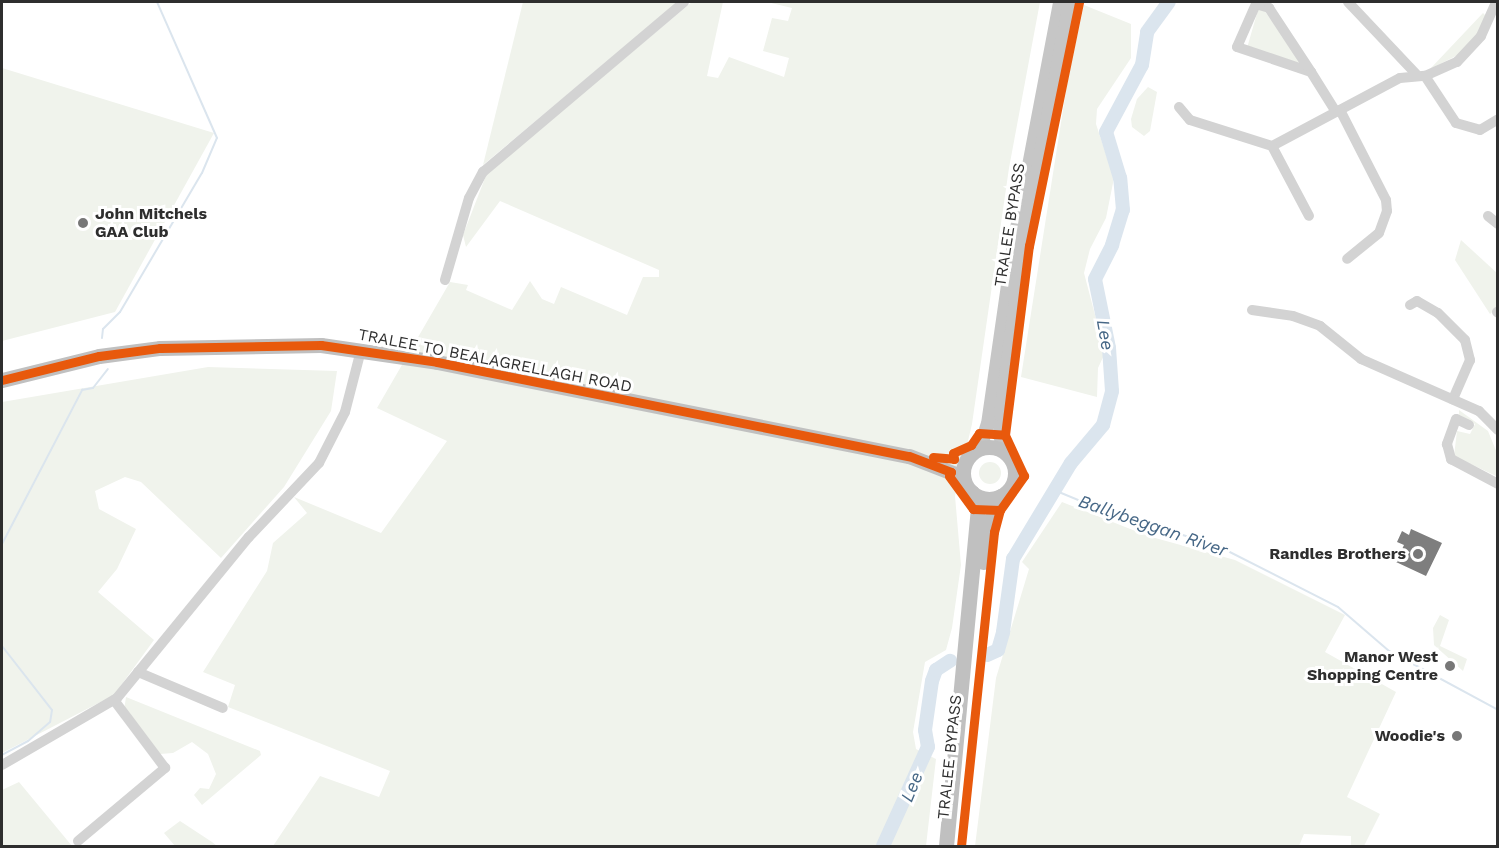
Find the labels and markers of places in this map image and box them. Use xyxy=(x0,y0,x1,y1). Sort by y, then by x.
place label: John Mitchels GAA Club xyxy=(95,204,207,242)
marker: John Mitchels GAA Club xyxy=(76,216,90,230)
place label: Randles Brothers xyxy=(1269,544,1406,564)
marker: Randles Brothers xyxy=(1411,547,1425,561)
place label: Manor West Shopping Centre xyxy=(1307,647,1438,685)
marker: Manor West Shopping Centre xyxy=(1443,659,1457,673)
place label: Woodie's xyxy=(1375,726,1445,746)
marker: Woodie's xyxy=(1450,729,1464,743)

